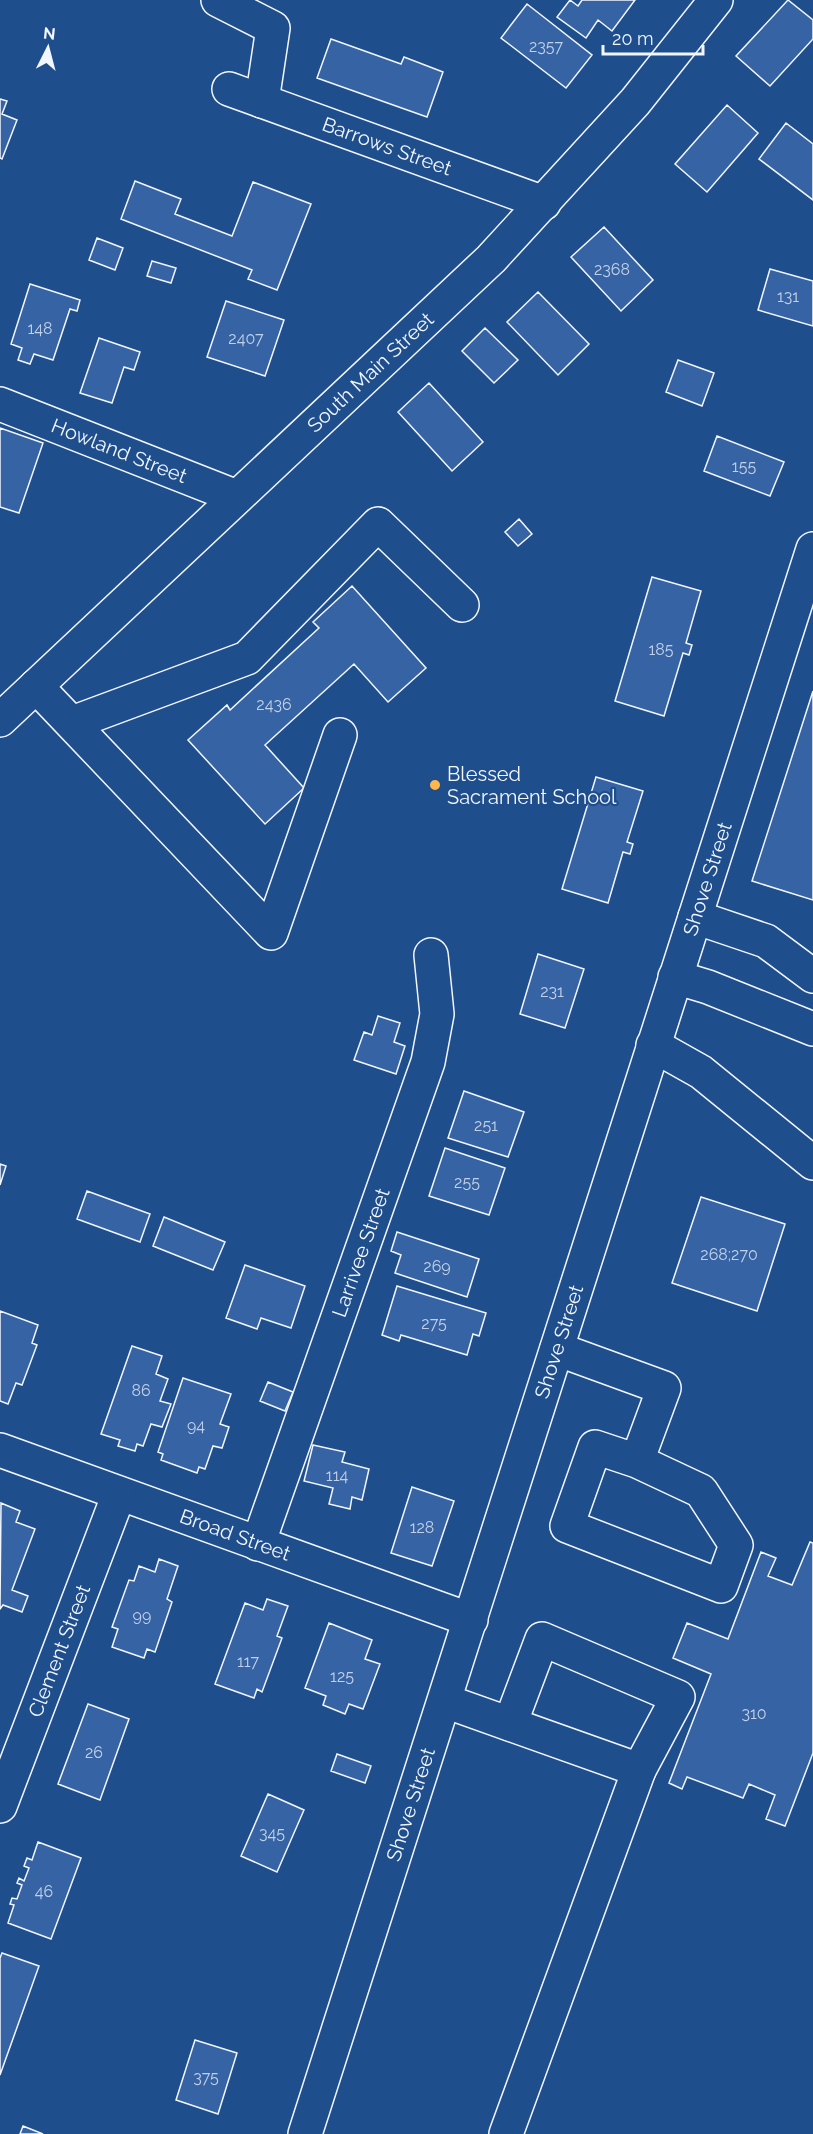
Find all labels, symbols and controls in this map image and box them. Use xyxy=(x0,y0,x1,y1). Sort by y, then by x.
north arrow xyxy=(18,18,78,78)
scale bar xyxy=(603,18,704,56)
text: N xyxy=(42,23,57,44)
text: 20 m xyxy=(612,28,654,49)
house number: 2357 xyxy=(529,37,563,56)
street label: Barrows Street xyxy=(319,112,455,181)
house number: 2368 xyxy=(594,260,630,279)
house number: 131 xyxy=(777,287,799,306)
street label: South Main Street xyxy=(302,307,439,437)
house number: 148 xyxy=(27,319,53,338)
house number: 2407 xyxy=(228,329,264,348)
street label: Howland Street xyxy=(48,413,191,488)
house number: 155 xyxy=(732,457,756,476)
house number: 185 xyxy=(648,640,674,659)
house number: 2436 xyxy=(256,695,292,714)
place label: Blessed Sacrament School xyxy=(447,762,617,809)
marker: Blessed Sacrament School xyxy=(428,778,442,792)
street label: Shove Street xyxy=(678,819,737,939)
house number: 231 xyxy=(540,982,564,1001)
house number: 251 xyxy=(474,1116,498,1135)
house number: 255 xyxy=(454,1173,480,1192)
street label: Larrivee Street xyxy=(327,1184,395,1320)
house number: 268;270 xyxy=(700,1245,758,1264)
house number: 269 xyxy=(423,1257,451,1276)
street label: Shove Street xyxy=(529,1282,588,1402)
house number: 275 xyxy=(421,1314,447,1333)
house number: 86 xyxy=(131,1381,151,1400)
house number: 94 xyxy=(187,1416,205,1435)
house number: 114 xyxy=(326,1466,348,1485)
street label: Broad Street xyxy=(177,1504,294,1566)
house number: 128 xyxy=(410,1518,434,1537)
street label: Clement Street xyxy=(23,1581,95,1721)
house number: 99 xyxy=(133,1606,151,1625)
house number: 117 xyxy=(237,1652,260,1671)
house number: 125 xyxy=(330,1667,354,1686)
house number: 310 xyxy=(741,1704,767,1723)
house number: 26 xyxy=(85,1743,103,1762)
street label: Shove Street xyxy=(381,1744,440,1864)
house number: 345 xyxy=(259,1824,285,1843)
house number: 46 xyxy=(35,1882,53,1901)
house number: 375 xyxy=(193,2068,219,2087)

